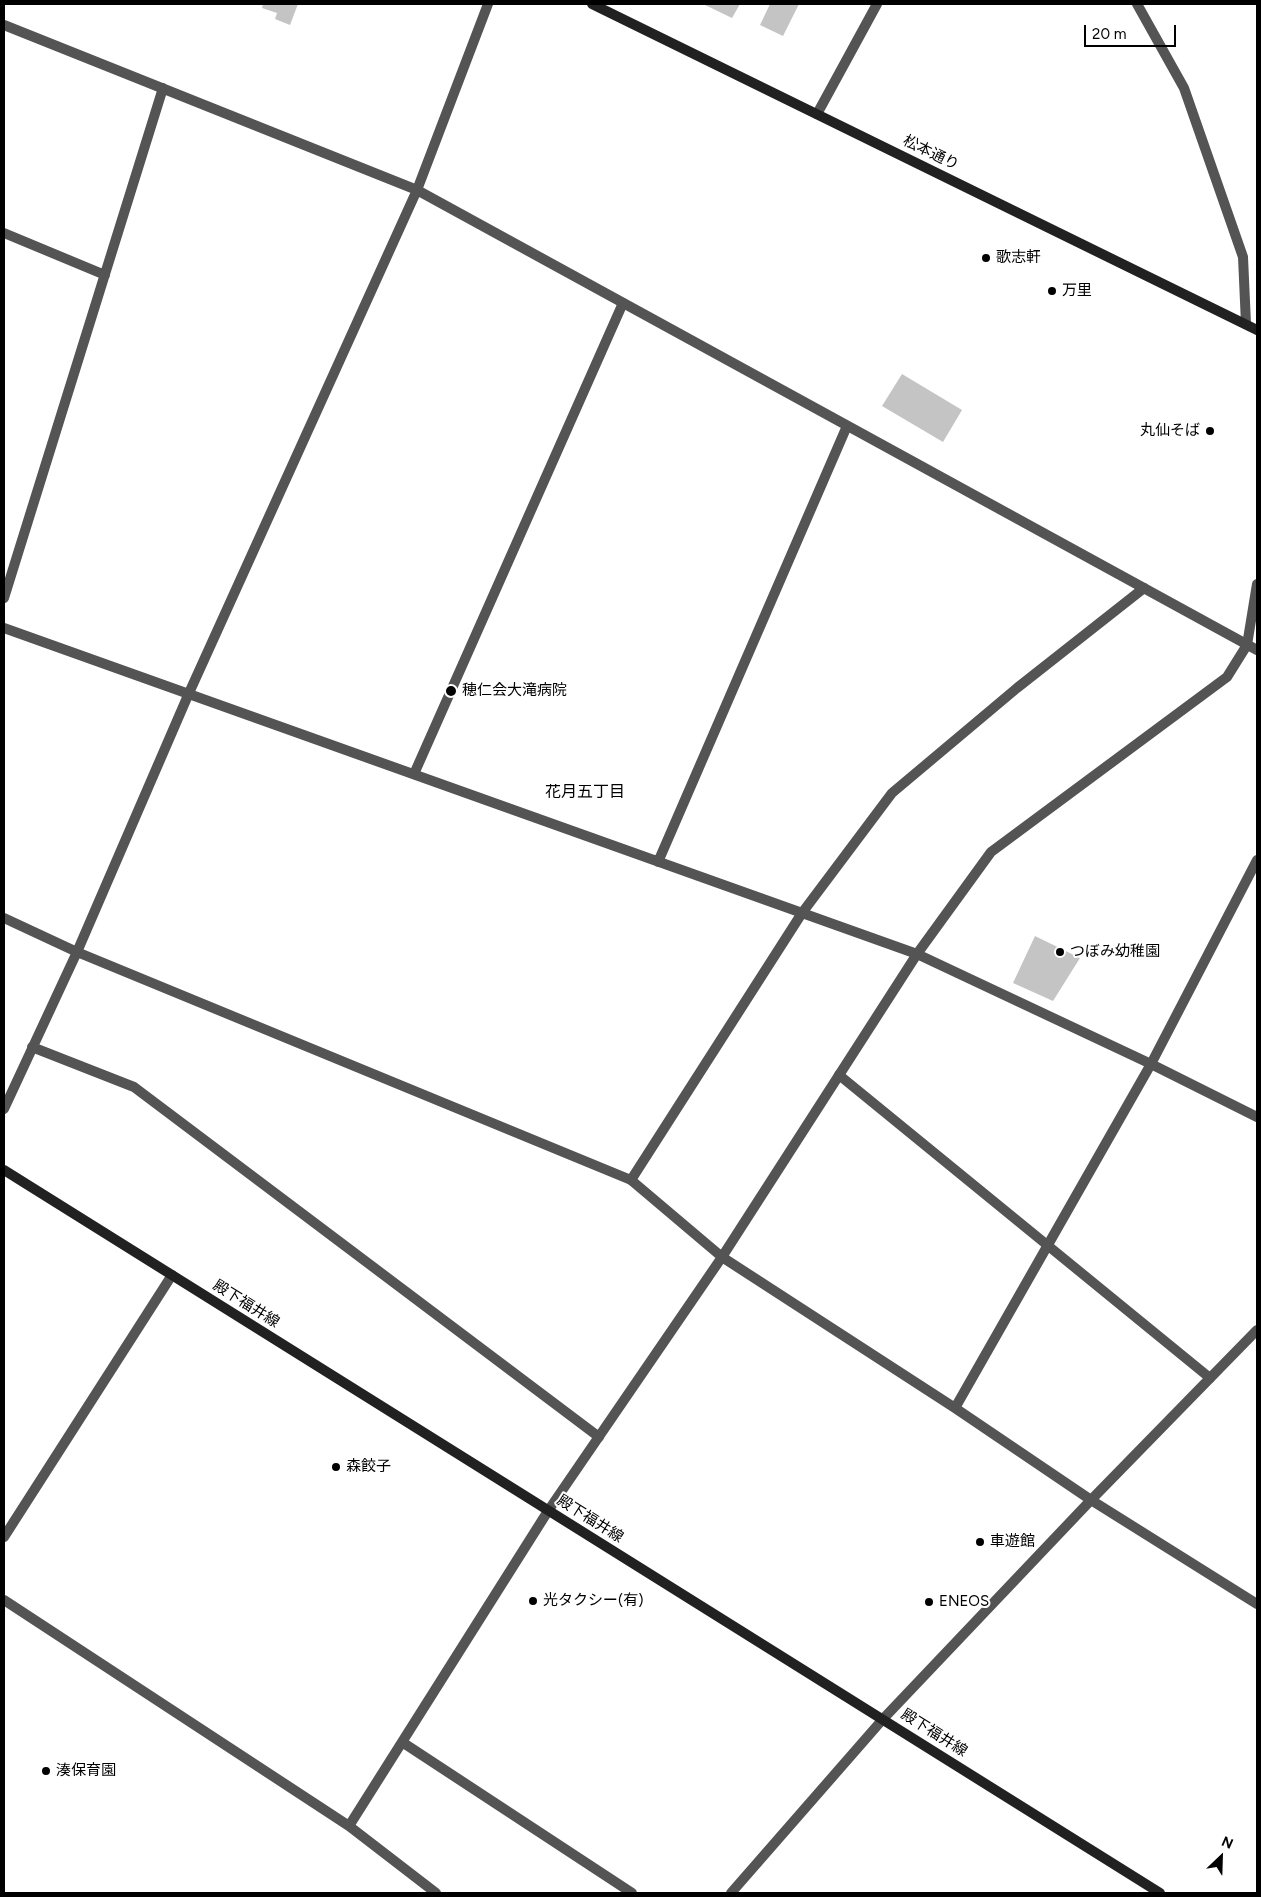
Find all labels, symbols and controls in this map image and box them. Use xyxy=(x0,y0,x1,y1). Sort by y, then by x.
scale bar xyxy=(1086,15,1178,47)
text: 20 m xyxy=(1092,25,1126,43)
street label: 松本通り xyxy=(900,132,962,174)
place label: 歌志軒 xyxy=(996,249,1041,267)
marker: 歌志軒 xyxy=(980,252,992,264)
place label: 万里 xyxy=(1062,282,1092,300)
marker: 万里 xyxy=(1046,285,1058,297)
place label: 丸仙そば xyxy=(1140,422,1200,440)
marker: 丸仙そば xyxy=(1204,425,1216,437)
place label: 穂仁会大滝病院 xyxy=(462,682,567,700)
marker: 穂仁会大滝病院 xyxy=(444,684,458,698)
district label: 花月五丁目 xyxy=(545,782,625,802)
place label: つぼみ幼稚園 xyxy=(1070,943,1160,961)
marker: つぼみ幼稚園 xyxy=(1054,946,1066,958)
street label: 殿下福井線 xyxy=(209,1276,283,1332)
place label: 森餃子 xyxy=(346,1458,391,1476)
marker: 森餃子 xyxy=(330,1461,342,1473)
street label: 殿下福井線 xyxy=(553,1491,627,1547)
place label: 車遊館 xyxy=(990,1533,1035,1551)
marker: 車遊館 xyxy=(974,1536,986,1548)
place label: 光タクシー(有) xyxy=(543,1592,644,1610)
place label: ENEOS xyxy=(939,1593,989,1611)
marker: 光タクシー(有) xyxy=(527,1595,539,1607)
marker: ENEOS xyxy=(923,1596,935,1608)
street label: 殿下福井線 xyxy=(897,1705,971,1761)
place label: 湊保育園 xyxy=(56,1762,116,1780)
marker: 湊保育園 xyxy=(40,1765,52,1777)
north arrow xyxy=(1196,1832,1246,1882)
text: N xyxy=(1219,1833,1236,1853)

